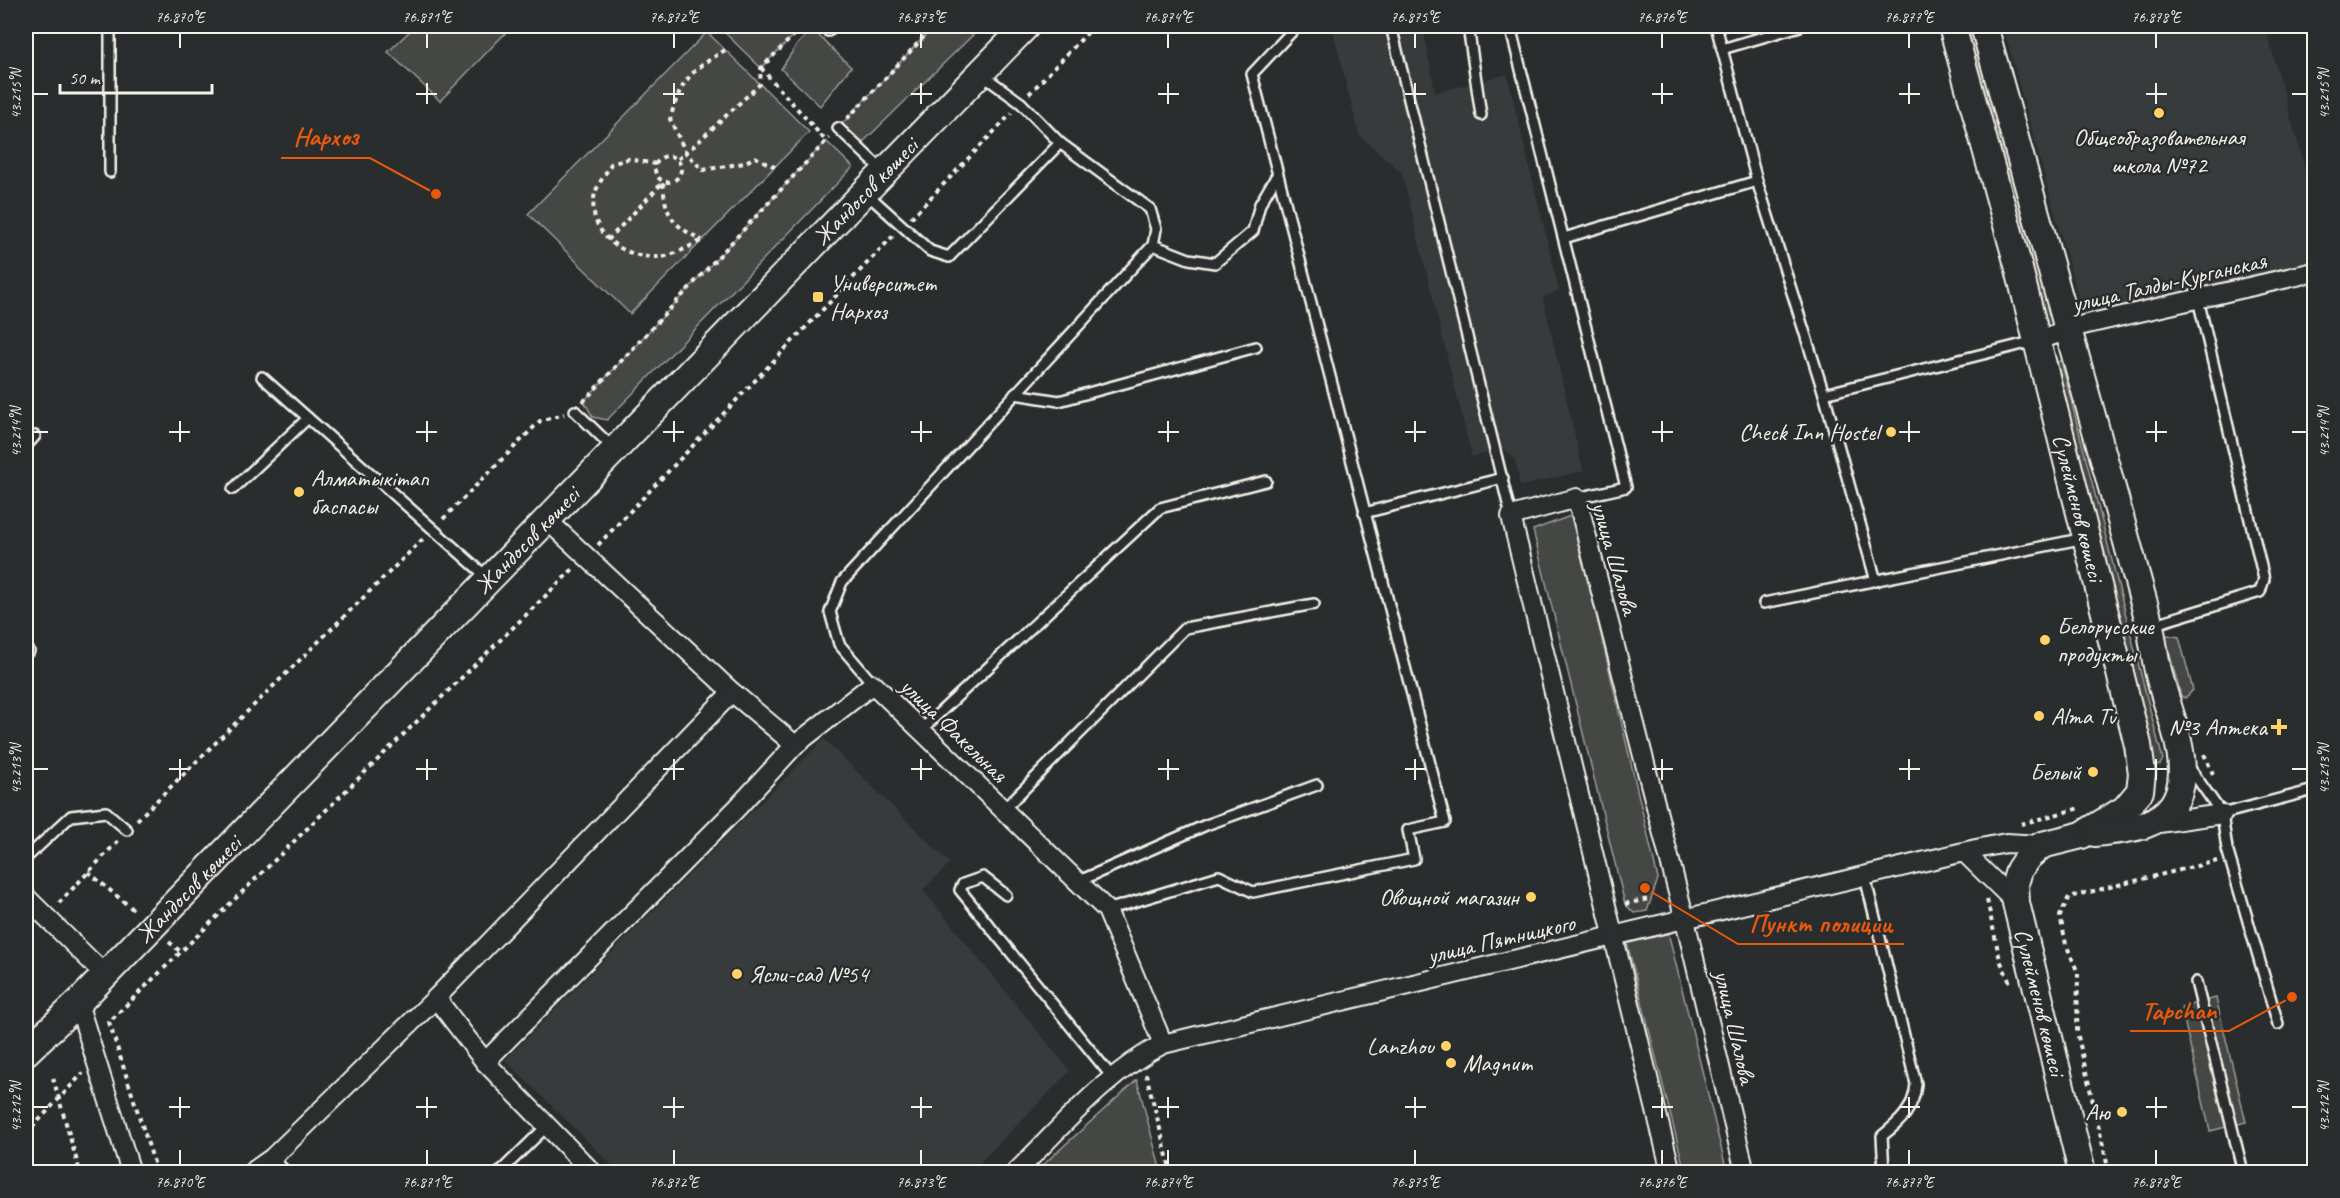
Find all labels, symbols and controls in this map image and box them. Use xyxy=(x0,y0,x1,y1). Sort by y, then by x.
text: 76.870°E xyxy=(156,8,207,27)
text: 76.871°E xyxy=(403,8,454,27)
text: 76.872°E xyxy=(650,8,701,27)
text: 76.873°E xyxy=(897,8,948,27)
text: 76.874°E xyxy=(1144,8,1195,27)
text: 76.875°E xyxy=(1391,8,1442,27)
text: 76.876°E xyxy=(1638,8,1689,27)
text: 76.877°E xyxy=(1885,8,1936,27)
text: 76.878°E xyxy=(2132,8,2183,27)
scale bar xyxy=(60,57,212,95)
text: 43.215°N xyxy=(7,66,26,119)
text: 43.215°N xyxy=(2315,66,2334,119)
text: 50 m xyxy=(69,67,102,89)
marker: Общеобразовательная школа №72 xyxy=(2152,106,2166,120)
callout: Нархоз xyxy=(281,114,370,158)
text: Нархоз xyxy=(293,120,361,153)
place label: Общеобразовательная школа №72 xyxy=(2074,122,2246,180)
street label: Жандосов көшесі xyxy=(806,130,926,252)
street label: улица Талды-Курганская xyxy=(2067,245,2270,319)
place label: Университет Нархоз xyxy=(830,268,937,326)
marker: Университет Нархоз xyxy=(811,290,825,304)
text: 43.214°N xyxy=(7,404,26,457)
text: 43.214°N xyxy=(2315,404,2334,457)
place label: Check Inn Hostel xyxy=(1739,417,1883,447)
marker: Check Inn Hostel xyxy=(1884,425,1898,439)
street label: Сүлейменов көшесі xyxy=(2046,431,2112,587)
place label: Алматыкітап баспасы xyxy=(311,463,430,521)
street label: Жандосов көшесі xyxy=(468,478,588,601)
marker: Алматыкітап баспасы xyxy=(292,485,306,499)
street label: улица Шалова xyxy=(1584,496,1646,620)
place label: Белорусские продукты xyxy=(2057,611,2156,669)
marker: Белорусские продукты xyxy=(2038,633,2052,647)
street label: улица Факельная xyxy=(892,670,1015,790)
place label: Alma Tv xyxy=(2051,701,2117,731)
marker: Alma Tv xyxy=(2032,709,2046,723)
place label: №3 Аптека xyxy=(2169,712,2268,742)
marker: №3 Аптека xyxy=(2272,720,2286,734)
text: 43.213°N xyxy=(7,741,26,794)
text: 43.213°N xyxy=(2315,741,2334,794)
place label: Белый xyxy=(2030,757,2083,787)
marker: Белый xyxy=(2086,765,2100,779)
street label: Жандосов көшесі xyxy=(129,827,249,950)
place label: Овощной магазин xyxy=(1379,882,1521,912)
marker: Овощной магазин xyxy=(1524,890,1538,904)
callout: Пункт полиции xyxy=(1738,900,1904,944)
street label: улица Пятницкого xyxy=(1422,907,1579,971)
text: Пункт полиции xyxy=(1749,907,1894,940)
street label: Сүлейменов көшесі xyxy=(2008,925,2073,1081)
place label: Ясли-сад №54 xyxy=(749,959,871,989)
street label: улица Шалова xyxy=(1707,965,1763,1089)
marker: Ясли-сад №54 xyxy=(730,967,744,981)
callout: Tapchan xyxy=(2130,987,2229,1031)
text: Tapchan xyxy=(2142,994,2218,1027)
place label: Lanzhou xyxy=(1367,1031,1436,1061)
marker: Lanzhou xyxy=(1439,1039,1453,1053)
place label: Magnum xyxy=(1463,1048,1533,1078)
marker: Magnum xyxy=(1444,1056,1458,1070)
text: 43.212°N xyxy=(7,1079,26,1132)
text: 43.212°N xyxy=(2315,1079,2334,1132)
place label: Аю xyxy=(2085,1097,2111,1127)
marker: Аю xyxy=(2115,1105,2129,1119)
text: 76.870°E xyxy=(156,1173,207,1192)
text: 76.871°E xyxy=(403,1173,454,1192)
text: 76.872°E xyxy=(650,1173,701,1192)
text: 76.873°E xyxy=(897,1173,948,1192)
text: 76.874°E xyxy=(1144,1173,1195,1192)
text: 76.875°E xyxy=(1391,1173,1442,1192)
text: 76.876°E xyxy=(1638,1173,1689,1192)
text: 76.877°E xyxy=(1885,1173,1936,1192)
text: 76.878°E xyxy=(2132,1173,2183,1192)

